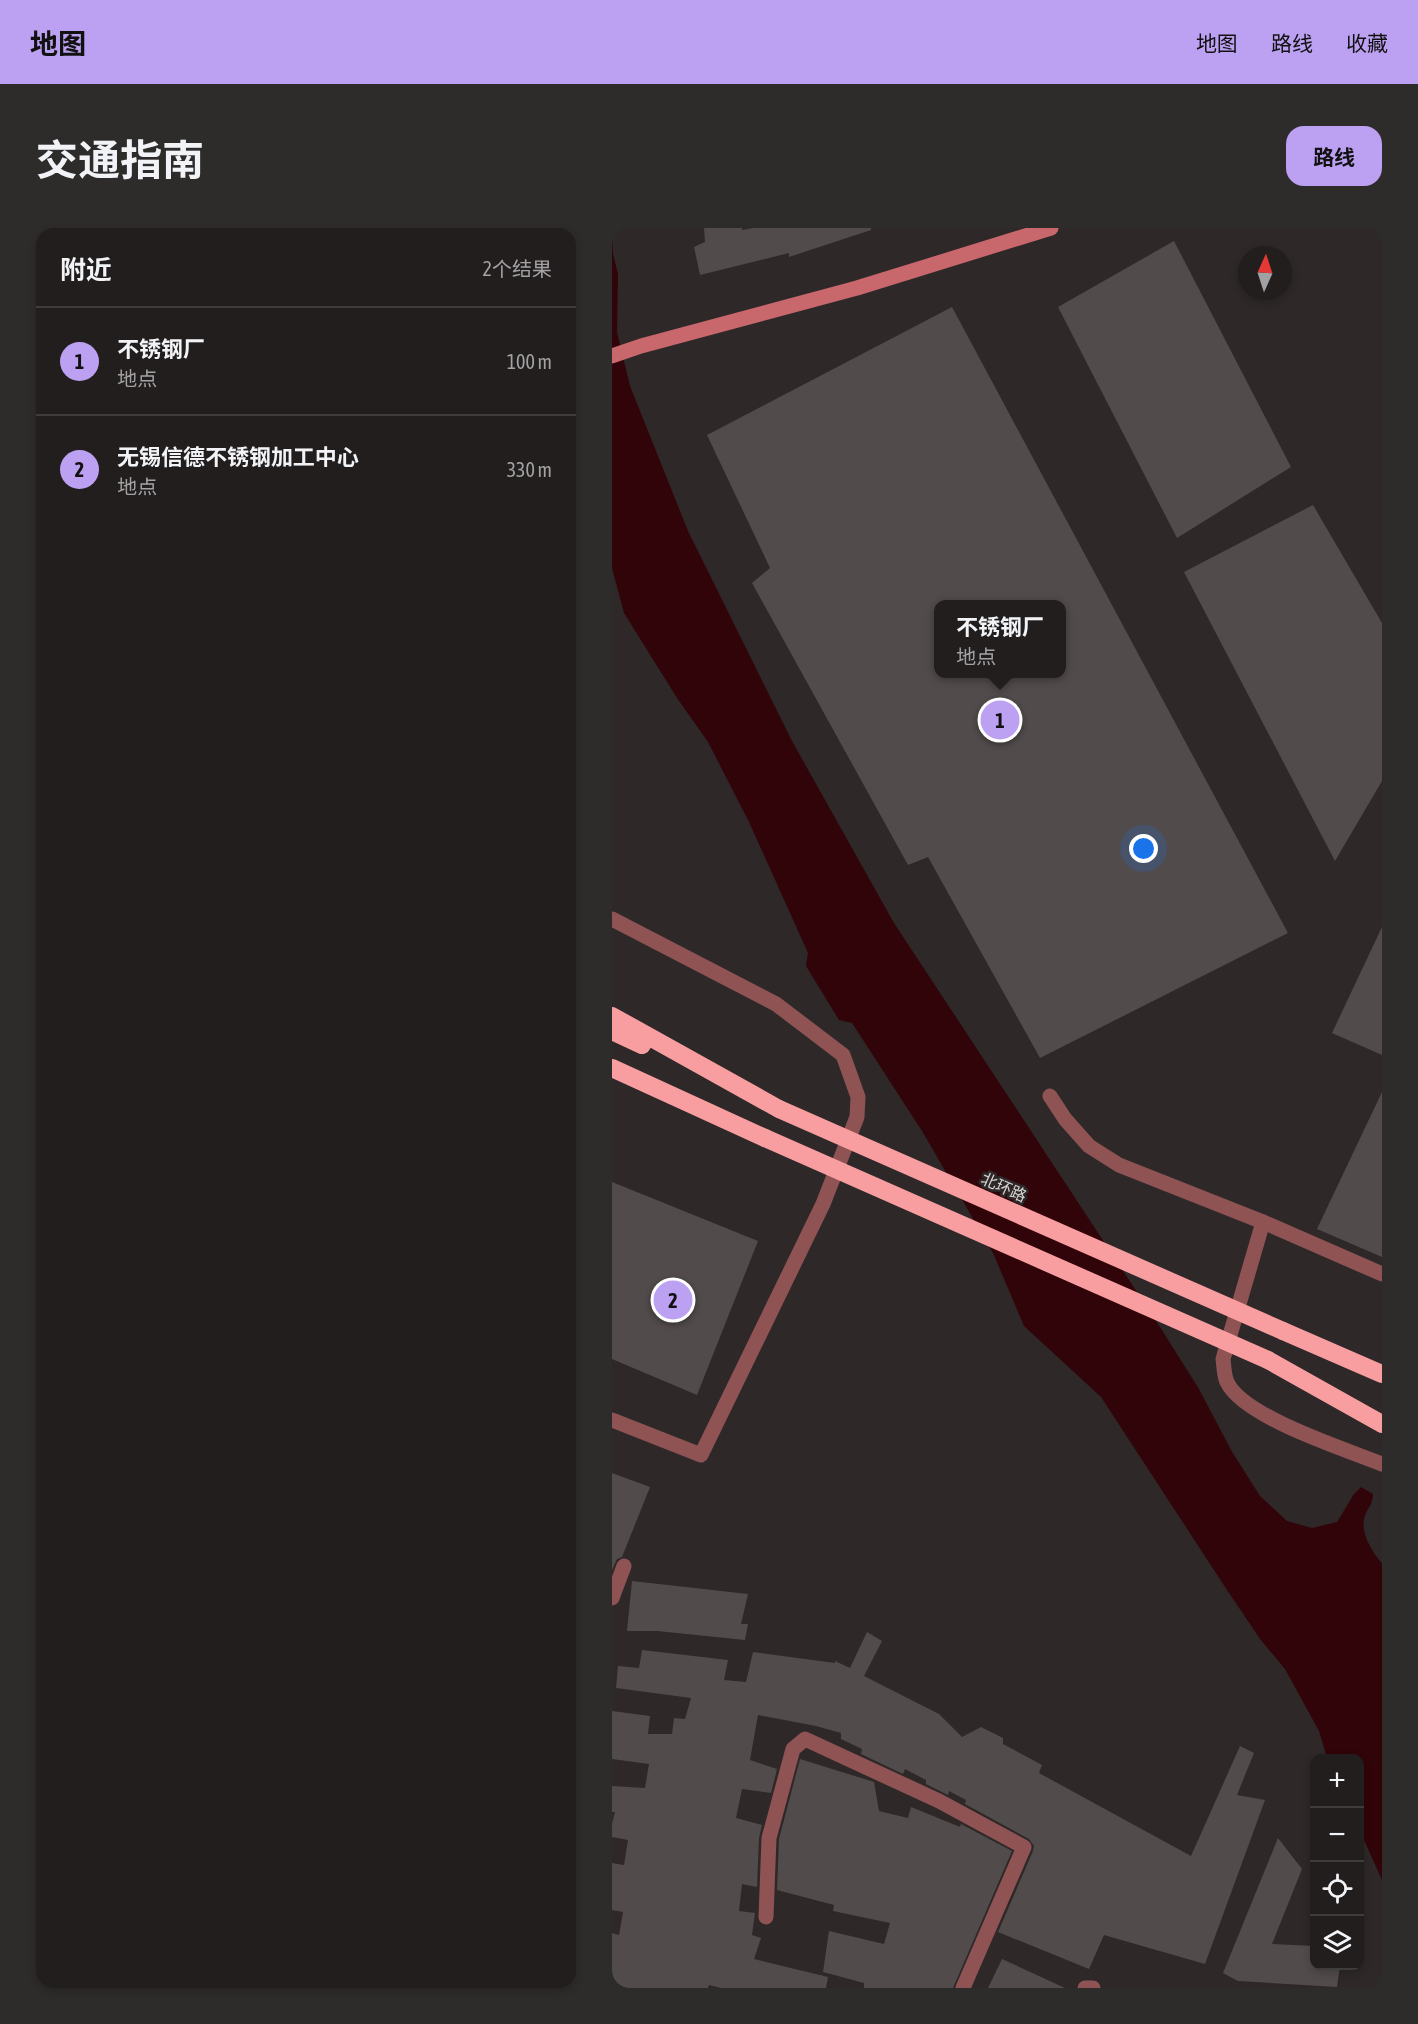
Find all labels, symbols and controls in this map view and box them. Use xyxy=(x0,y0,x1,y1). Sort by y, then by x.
text: 地图 xyxy=(30,28,86,60)
text: 地图 xyxy=(1196,31,1238,55)
text: 路线 xyxy=(1271,31,1313,55)
text: 收藏 xyxy=(1346,31,1388,55)
button: 路线 xyxy=(1286,126,1382,186)
text: 交通指南 xyxy=(36,136,204,184)
north arrow xyxy=(1238,246,1292,300)
text: 附近 xyxy=(60,255,112,285)
text: 2个结果 xyxy=(483,257,552,280)
text: 不锈钢厂 xyxy=(117,336,205,362)
text: 1 xyxy=(75,350,84,373)
text: 100 m xyxy=(507,350,552,373)
text: 地点 xyxy=(117,367,157,390)
text: 无锡信德不锈钢加工中心 xyxy=(117,444,359,470)
text: 2 xyxy=(75,458,84,481)
text: 330 m xyxy=(507,458,552,481)
text: 地点 xyxy=(117,475,157,498)
popup xyxy=(934,600,1066,678)
text: 不锈钢厂 xyxy=(956,614,1044,640)
text: 地点 xyxy=(956,645,996,668)
pin: 1 xyxy=(980,698,1020,742)
your location xyxy=(1129,834,1158,863)
street label: 北环路 xyxy=(978,1169,1030,1205)
pin: 2 xyxy=(654,1278,692,1322)
map controls xyxy=(1310,1754,1364,1970)
button: + xyxy=(1310,1754,1364,1808)
button: − xyxy=(1310,1808,1364,1862)
button: locate xyxy=(1310,1862,1364,1916)
button: layers xyxy=(1310,1916,1364,1970)

